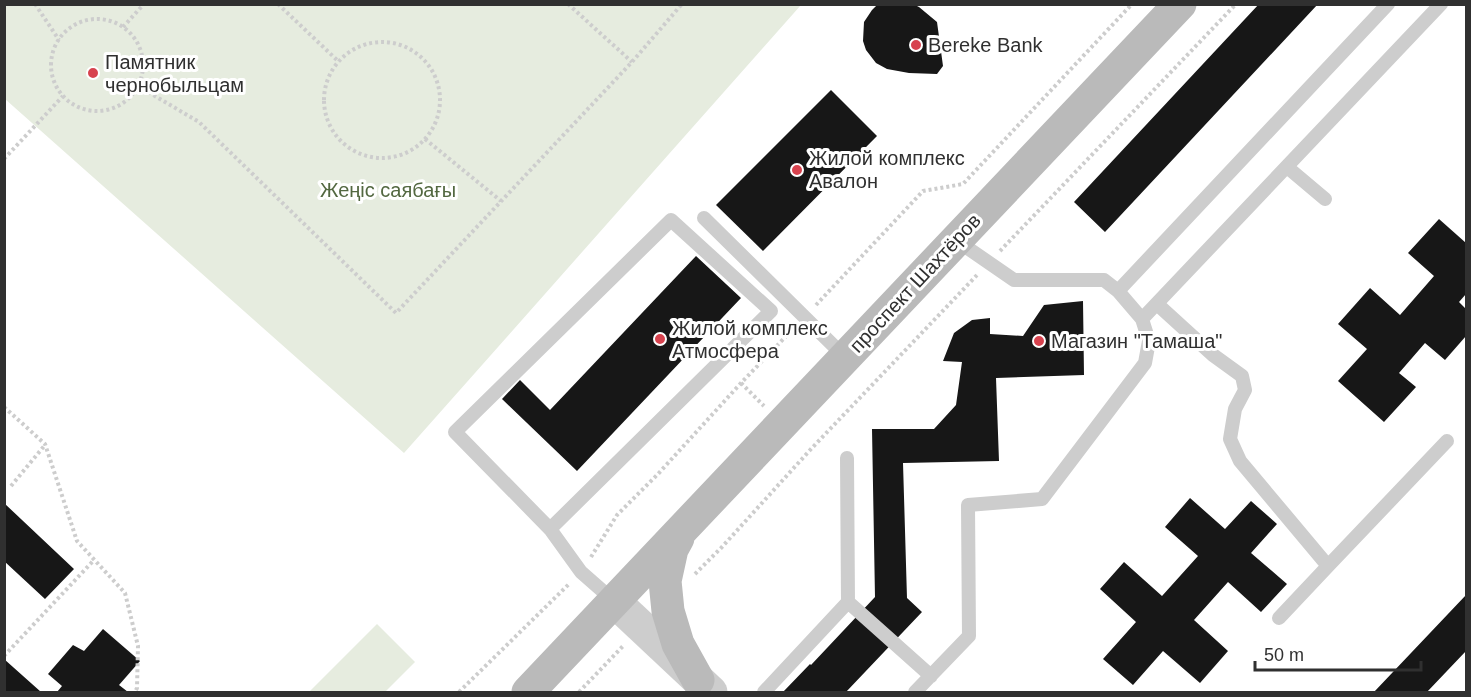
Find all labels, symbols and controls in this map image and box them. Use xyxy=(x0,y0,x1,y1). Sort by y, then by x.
place label: Bereke Bank xyxy=(928,34,1044,56)
marker: Bereke Bank xyxy=(909,38,923,52)
place label: Памятник чернобыльцам xyxy=(105,51,244,96)
marker: Памятник чернобыльцам xyxy=(86,66,100,80)
place label: Жилой комплекс Авалон xyxy=(809,147,965,192)
marker: Жилой комплекс Авалон xyxy=(790,163,804,177)
park label: Жеңіс саябағы xyxy=(320,179,456,201)
street label: проспект Шахтёров xyxy=(845,209,985,357)
place label: Жилой комплекс Атмосфера xyxy=(672,317,828,362)
place label: Магазин "Тамаша" xyxy=(1051,330,1222,352)
marker: Жилой комплекс Атмосфера xyxy=(653,332,667,346)
marker: Магазин "Тамаша" xyxy=(1032,334,1046,348)
scale bar xyxy=(1255,634,1422,672)
text: 50 m xyxy=(1264,645,1304,665)

